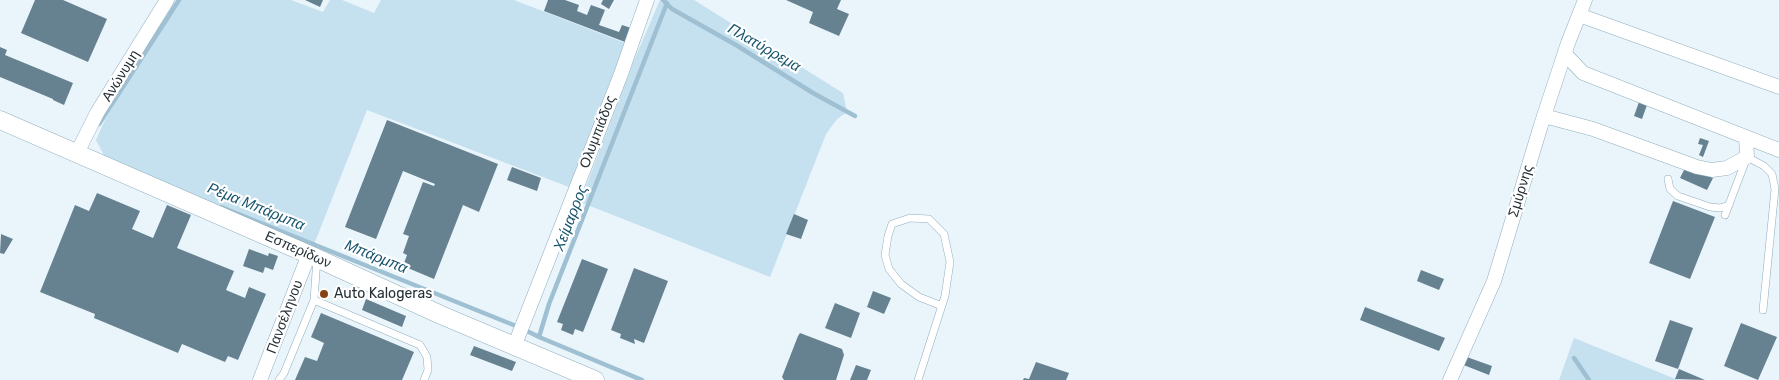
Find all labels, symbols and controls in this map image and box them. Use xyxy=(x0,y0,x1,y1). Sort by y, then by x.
water label: Πλατύρρεμα xyxy=(724,20,804,76)
street label: Ανώνυμη xyxy=(99,47,143,105)
street label: Ολυμπιάδος xyxy=(576,93,620,171)
street label: Σμύρνης xyxy=(1505,163,1537,219)
water label: Ρέμα Μπάρμπα xyxy=(205,179,307,235)
water label: Χείμαρρος xyxy=(550,182,592,254)
street label: Εσπερίδων xyxy=(262,228,334,272)
water label: Μπάρμπα xyxy=(342,236,410,278)
street label: Πανσέληνου xyxy=(263,278,307,356)
place label: Auto Kalogeras xyxy=(334,286,432,302)
marker: Auto Kalogeras xyxy=(318,288,330,300)

